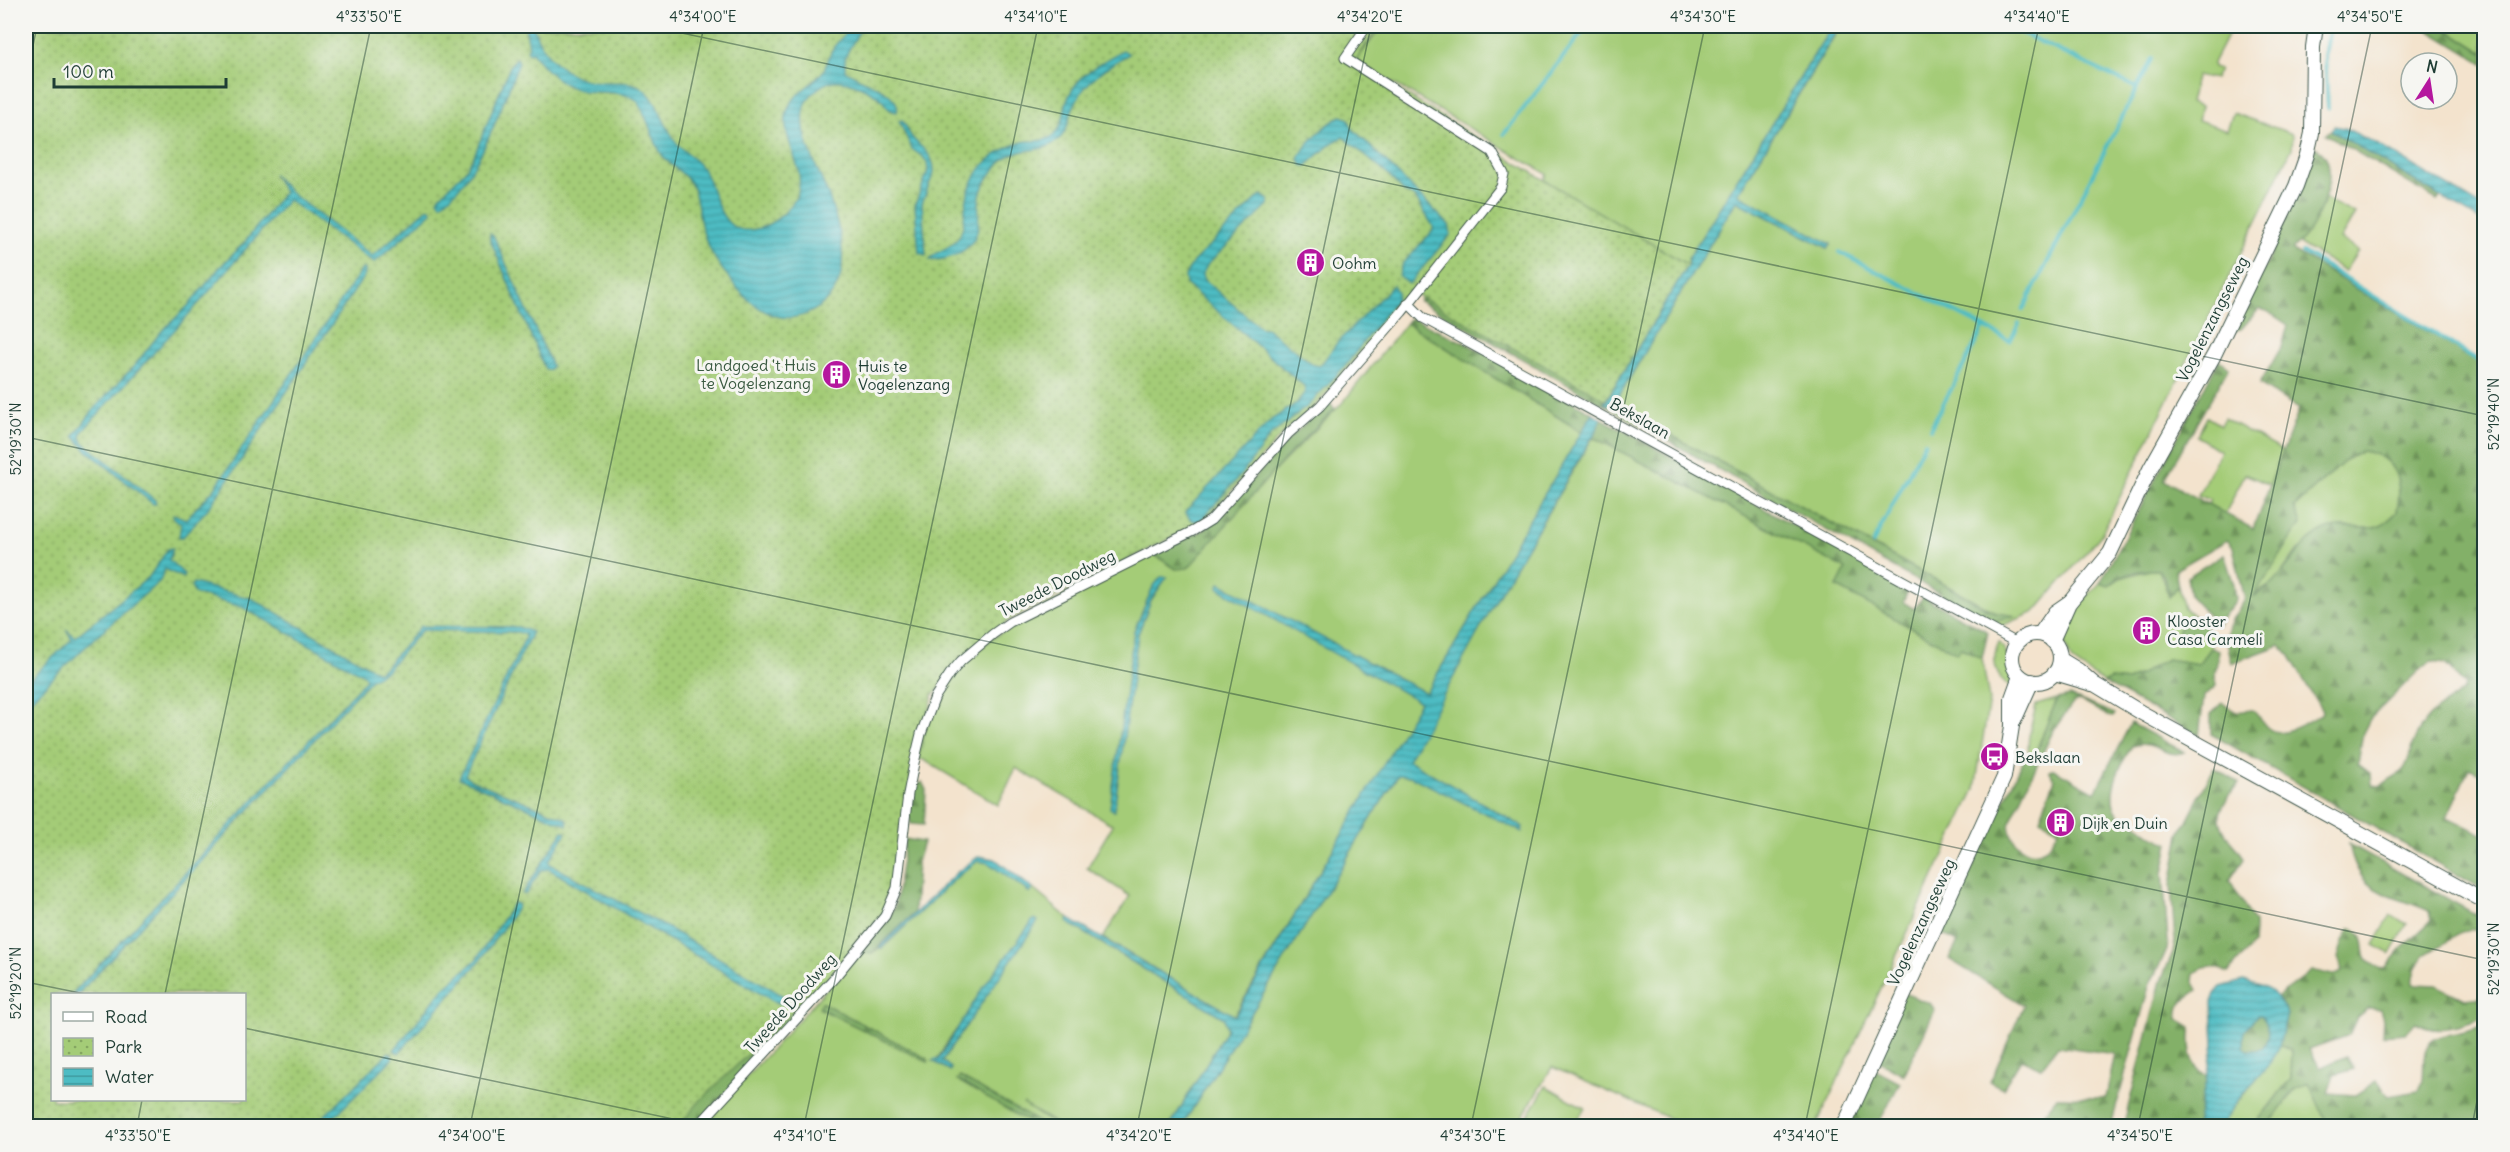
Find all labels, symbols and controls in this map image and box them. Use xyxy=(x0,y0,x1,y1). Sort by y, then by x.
text: 4°33'50"E xyxy=(336,7,402,26)
text: 4°34'00"E xyxy=(669,7,737,26)
text: 4°34'10"E xyxy=(1004,7,1068,26)
text: 4°34'20"E xyxy=(1337,7,1403,26)
text: 4°34'30"E xyxy=(1670,7,1736,26)
text: 4°34'40"E xyxy=(2004,7,2070,26)
text: 4°34'50"E xyxy=(2337,7,2403,26)
scale bar xyxy=(54,51,226,89)
north arrow xyxy=(2399,51,2459,111)
text: N xyxy=(2425,55,2440,77)
text: 100 m xyxy=(63,60,114,83)
building icon: Oohm xyxy=(1295,247,1327,279)
place label: Oohm xyxy=(1332,253,1377,273)
street label: Vogelenzangseweg xyxy=(2172,253,2252,385)
park label: Landgoed 't Huis te Vogelenzang xyxy=(696,355,816,393)
place label: Huis te Vogelenzang xyxy=(858,356,950,394)
building icon: Huis te Vogelenzang xyxy=(821,359,853,391)
text: 52°19'40"N xyxy=(2484,378,2503,450)
street label: Bekslaan xyxy=(1606,393,1674,443)
text: 52°19'30"N xyxy=(6,402,25,476)
street label: Tweede Doodweg xyxy=(996,545,1118,621)
place label: Klooster Casa Carmeli xyxy=(2167,611,2263,649)
building icon: Klooster Casa Carmeli xyxy=(2130,614,2162,646)
bus stop icon: Bekslaan xyxy=(1978,741,2010,773)
place label: Bekslaan xyxy=(2015,747,2081,767)
building icon: Dijk en Duin xyxy=(2045,807,2077,839)
place label: Dijk en Duin xyxy=(2082,813,2168,833)
street label: Vogelenzangseweg xyxy=(1883,855,1959,989)
text: 52°19'30"N xyxy=(2484,922,2503,996)
text: 52°19'20"N xyxy=(6,947,25,1019)
street label: Tweede Doodweg xyxy=(740,949,840,1057)
legend xyxy=(51,993,246,1101)
text: Road xyxy=(105,1005,148,1028)
text: Park xyxy=(105,1035,142,1058)
text: Water xyxy=(105,1065,155,1088)
text: 4°33'50"E xyxy=(105,1126,171,1145)
text: 4°34'00"E xyxy=(438,1126,506,1145)
text: 4°34'10"E xyxy=(773,1126,837,1145)
text: 4°34'20"E xyxy=(1106,1126,1172,1145)
text: 4°34'30"E xyxy=(1440,1126,1506,1145)
text: 4°34'40"E xyxy=(1773,1126,1839,1145)
text: 4°34'50"E xyxy=(2107,1126,2173,1145)

